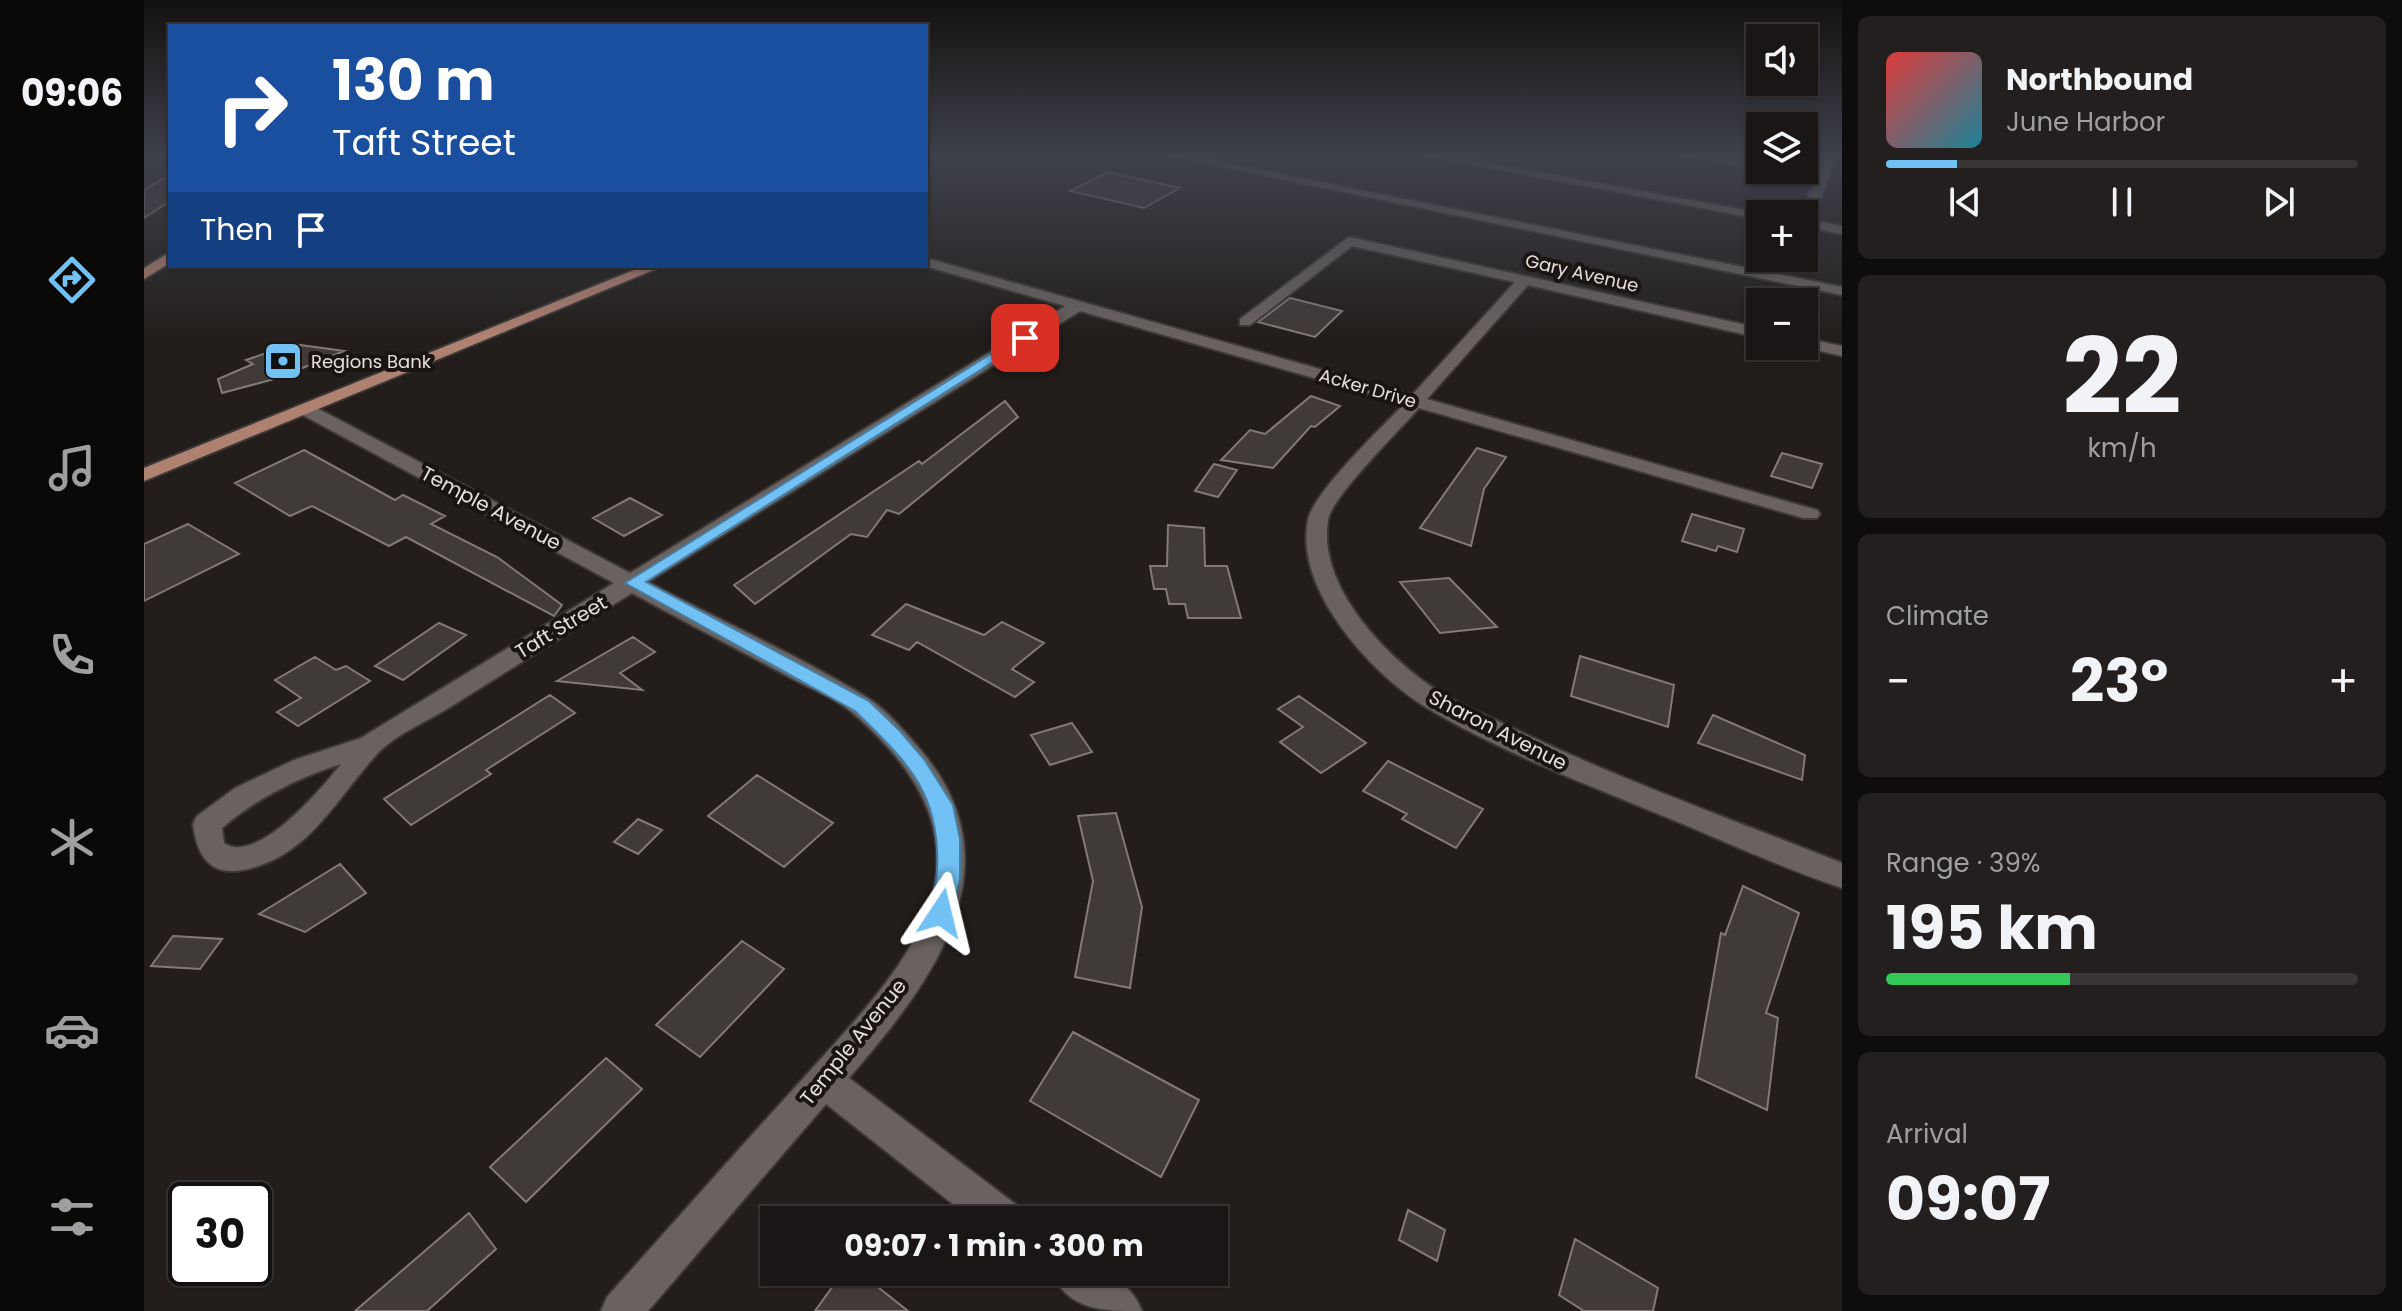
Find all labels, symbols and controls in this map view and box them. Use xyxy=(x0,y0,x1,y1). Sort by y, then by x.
map controls xyxy=(1746,24,1818,360)
button: sound xyxy=(1746,24,1818,96)
text: 130 m xyxy=(332,41,495,120)
icon: right xyxy=(200,56,304,160)
text: Northbound xyxy=(2006,58,2193,101)
text: 09:06 xyxy=(21,68,123,119)
text: June Harbor xyxy=(2006,104,2165,140)
button: layers xyxy=(1746,112,1818,184)
text: Taft Street xyxy=(332,117,516,168)
icon: previous xyxy=(1943,180,1987,224)
icon: pause xyxy=(2100,180,2144,224)
icon: next xyxy=(2257,180,2301,224)
button: + xyxy=(1746,200,1818,272)
text: Then xyxy=(200,208,273,251)
icon: arrive xyxy=(289,208,333,252)
street label: Gary Avenue xyxy=(1523,248,1641,298)
icon: directions xyxy=(44,252,100,308)
button: − xyxy=(1746,288,1818,360)
pin xyxy=(991,304,1059,372)
text: 22 xyxy=(2063,304,2181,449)
icon: arrive xyxy=(1003,316,1047,360)
bank icon: Regions Bank xyxy=(262,340,304,382)
place label: Regions Bank xyxy=(311,349,432,374)
street label: Acker Drive xyxy=(1316,362,1420,414)
text: km/h xyxy=(2087,430,2157,466)
icon: music xyxy=(44,440,100,496)
street label: Temple Avenue xyxy=(416,459,566,557)
street label: Taft Street xyxy=(510,589,612,665)
text: Climate xyxy=(1886,598,1989,634)
icon: phone xyxy=(44,627,100,683)
text: 23° xyxy=(2070,639,2168,723)
text: − xyxy=(1886,651,1910,712)
text: + xyxy=(2328,651,2358,712)
street label: Sharon Avenue xyxy=(1424,683,1572,777)
icon: climate xyxy=(44,814,100,870)
text: Range · 39% xyxy=(1886,845,2041,881)
position arrow xyxy=(899,871,983,955)
text: 195 km xyxy=(1886,886,2098,970)
street label: Temple Avenue xyxy=(793,973,913,1111)
icon: car xyxy=(44,1002,100,1058)
text: Arrival xyxy=(1886,1116,1968,1152)
text: 09:07 xyxy=(1886,1157,2050,1241)
speed limit sign: 30 xyxy=(168,1182,272,1286)
icon: filters xyxy=(44,1189,100,1245)
text: 09:07 · 1 min · 300 m xyxy=(844,1224,1144,1267)

